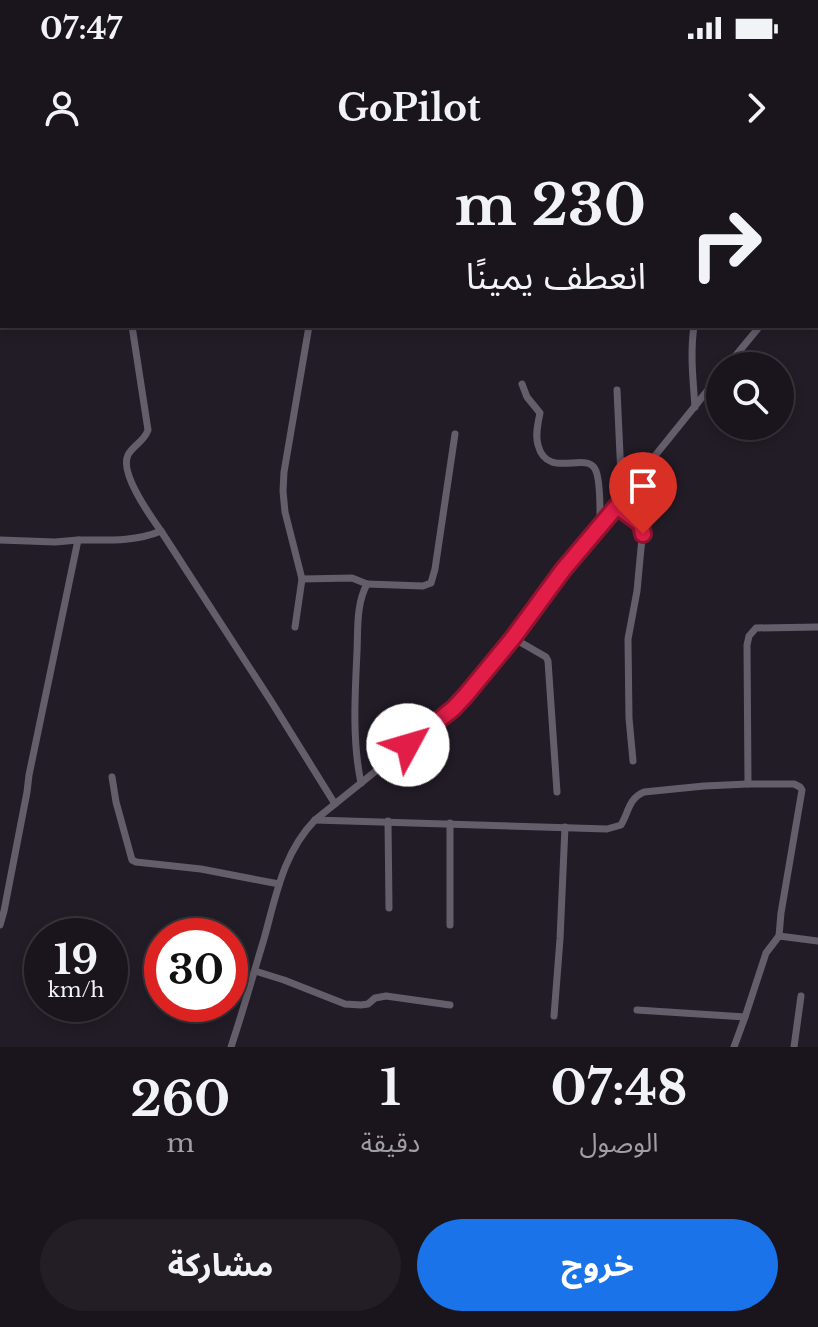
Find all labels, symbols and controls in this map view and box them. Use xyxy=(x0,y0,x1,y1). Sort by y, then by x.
text: 07:47 xyxy=(40,10,122,47)
icon: person xyxy=(40,86,84,130)
text: GoPilot xyxy=(337,86,481,131)
icon: forward xyxy=(734,86,778,130)
text: 230 m xyxy=(455,171,646,240)
icon: right xyxy=(674,192,778,296)
text: انعطف يمينًا xyxy=(466,254,646,299)
map controls xyxy=(706,352,794,440)
button: search xyxy=(706,352,794,440)
pin xyxy=(609,452,677,534)
icon: arrive xyxy=(621,464,665,508)
position arrow xyxy=(366,703,450,787)
speed limit sign: 30 xyxy=(144,918,248,1022)
text: 19 xyxy=(54,935,98,985)
text: km/h xyxy=(48,978,104,1002)
text: 1 xyxy=(380,1058,401,1118)
text: 07:48 xyxy=(551,1058,688,1118)
text: 260 xyxy=(131,1069,230,1129)
text: m xyxy=(166,1127,194,1159)
text: دقيقة xyxy=(361,1127,420,1159)
text: الوصول xyxy=(580,1127,659,1159)
button: مشاركة xyxy=(40,1219,401,1311)
button: خروج xyxy=(417,1219,778,1311)

